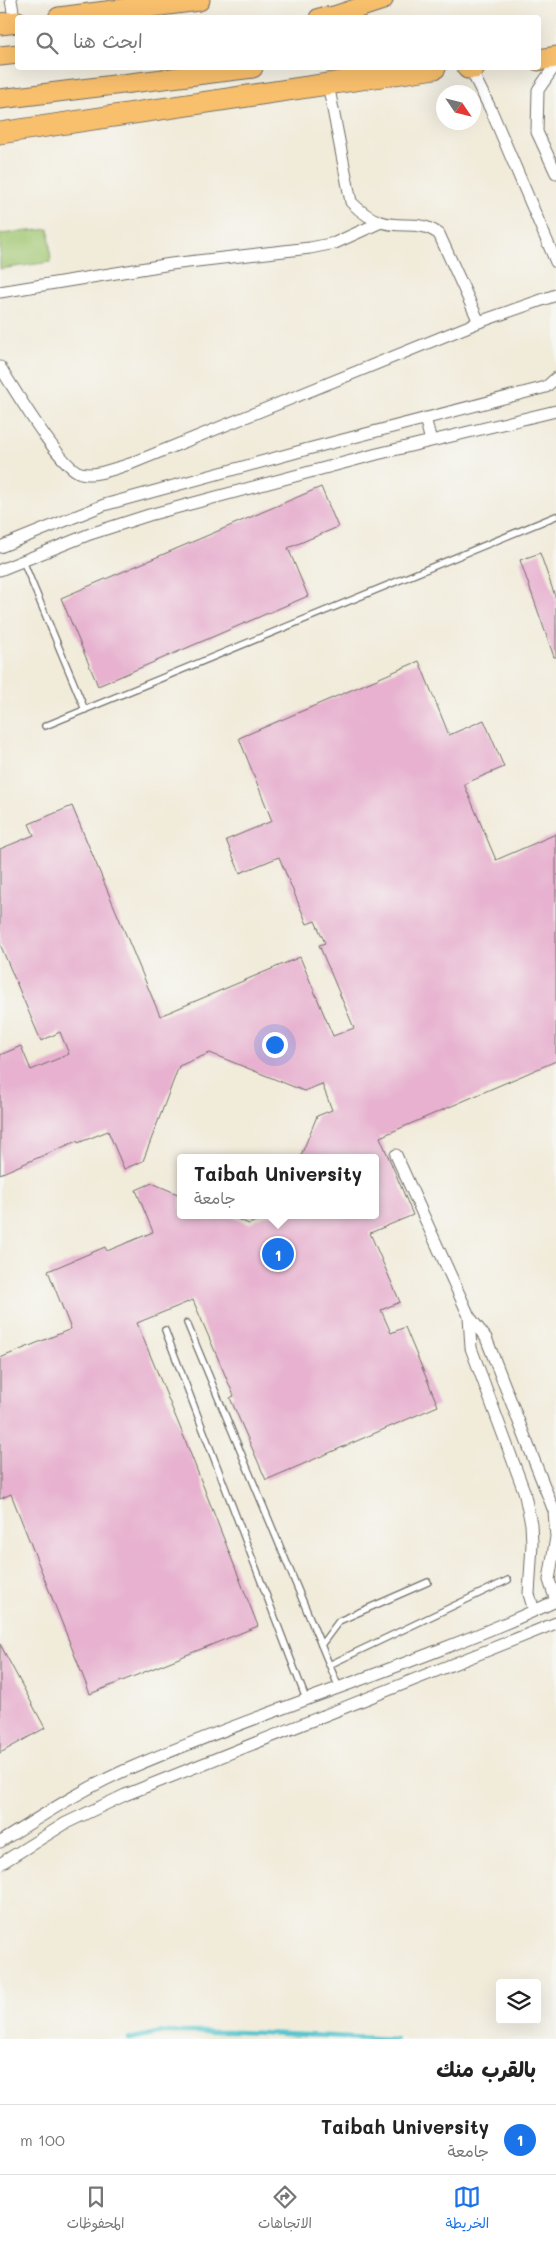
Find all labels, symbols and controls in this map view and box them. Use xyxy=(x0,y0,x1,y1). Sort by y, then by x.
search box xyxy=(15,15,541,70)
text: ابحث هنا xyxy=(73,28,143,53)
icon: search xyxy=(33,29,61,57)
north arrow xyxy=(436,85,481,130)
your location xyxy=(262,1032,288,1058)
popup xyxy=(177,1154,379,1219)
text: Taibah University xyxy=(194,1161,362,1186)
text: جامعة xyxy=(194,1187,236,1208)
pin: 1 xyxy=(262,1235,294,1273)
map controls xyxy=(496,1979,541,2024)
button: layers xyxy=(496,1979,541,2024)
text: بالقرب منك xyxy=(436,2055,536,2082)
text: Taibah University xyxy=(321,2114,489,2139)
text: 100 m xyxy=(20,2129,65,2150)
text: 1 xyxy=(516,2129,524,2150)
text: جامعة xyxy=(447,2140,489,2161)
tab: المحفوظات xyxy=(67,2183,124,2236)
tab: الاتجاهات xyxy=(258,2183,312,2236)
tab: الخريطة xyxy=(446,2183,489,2236)

